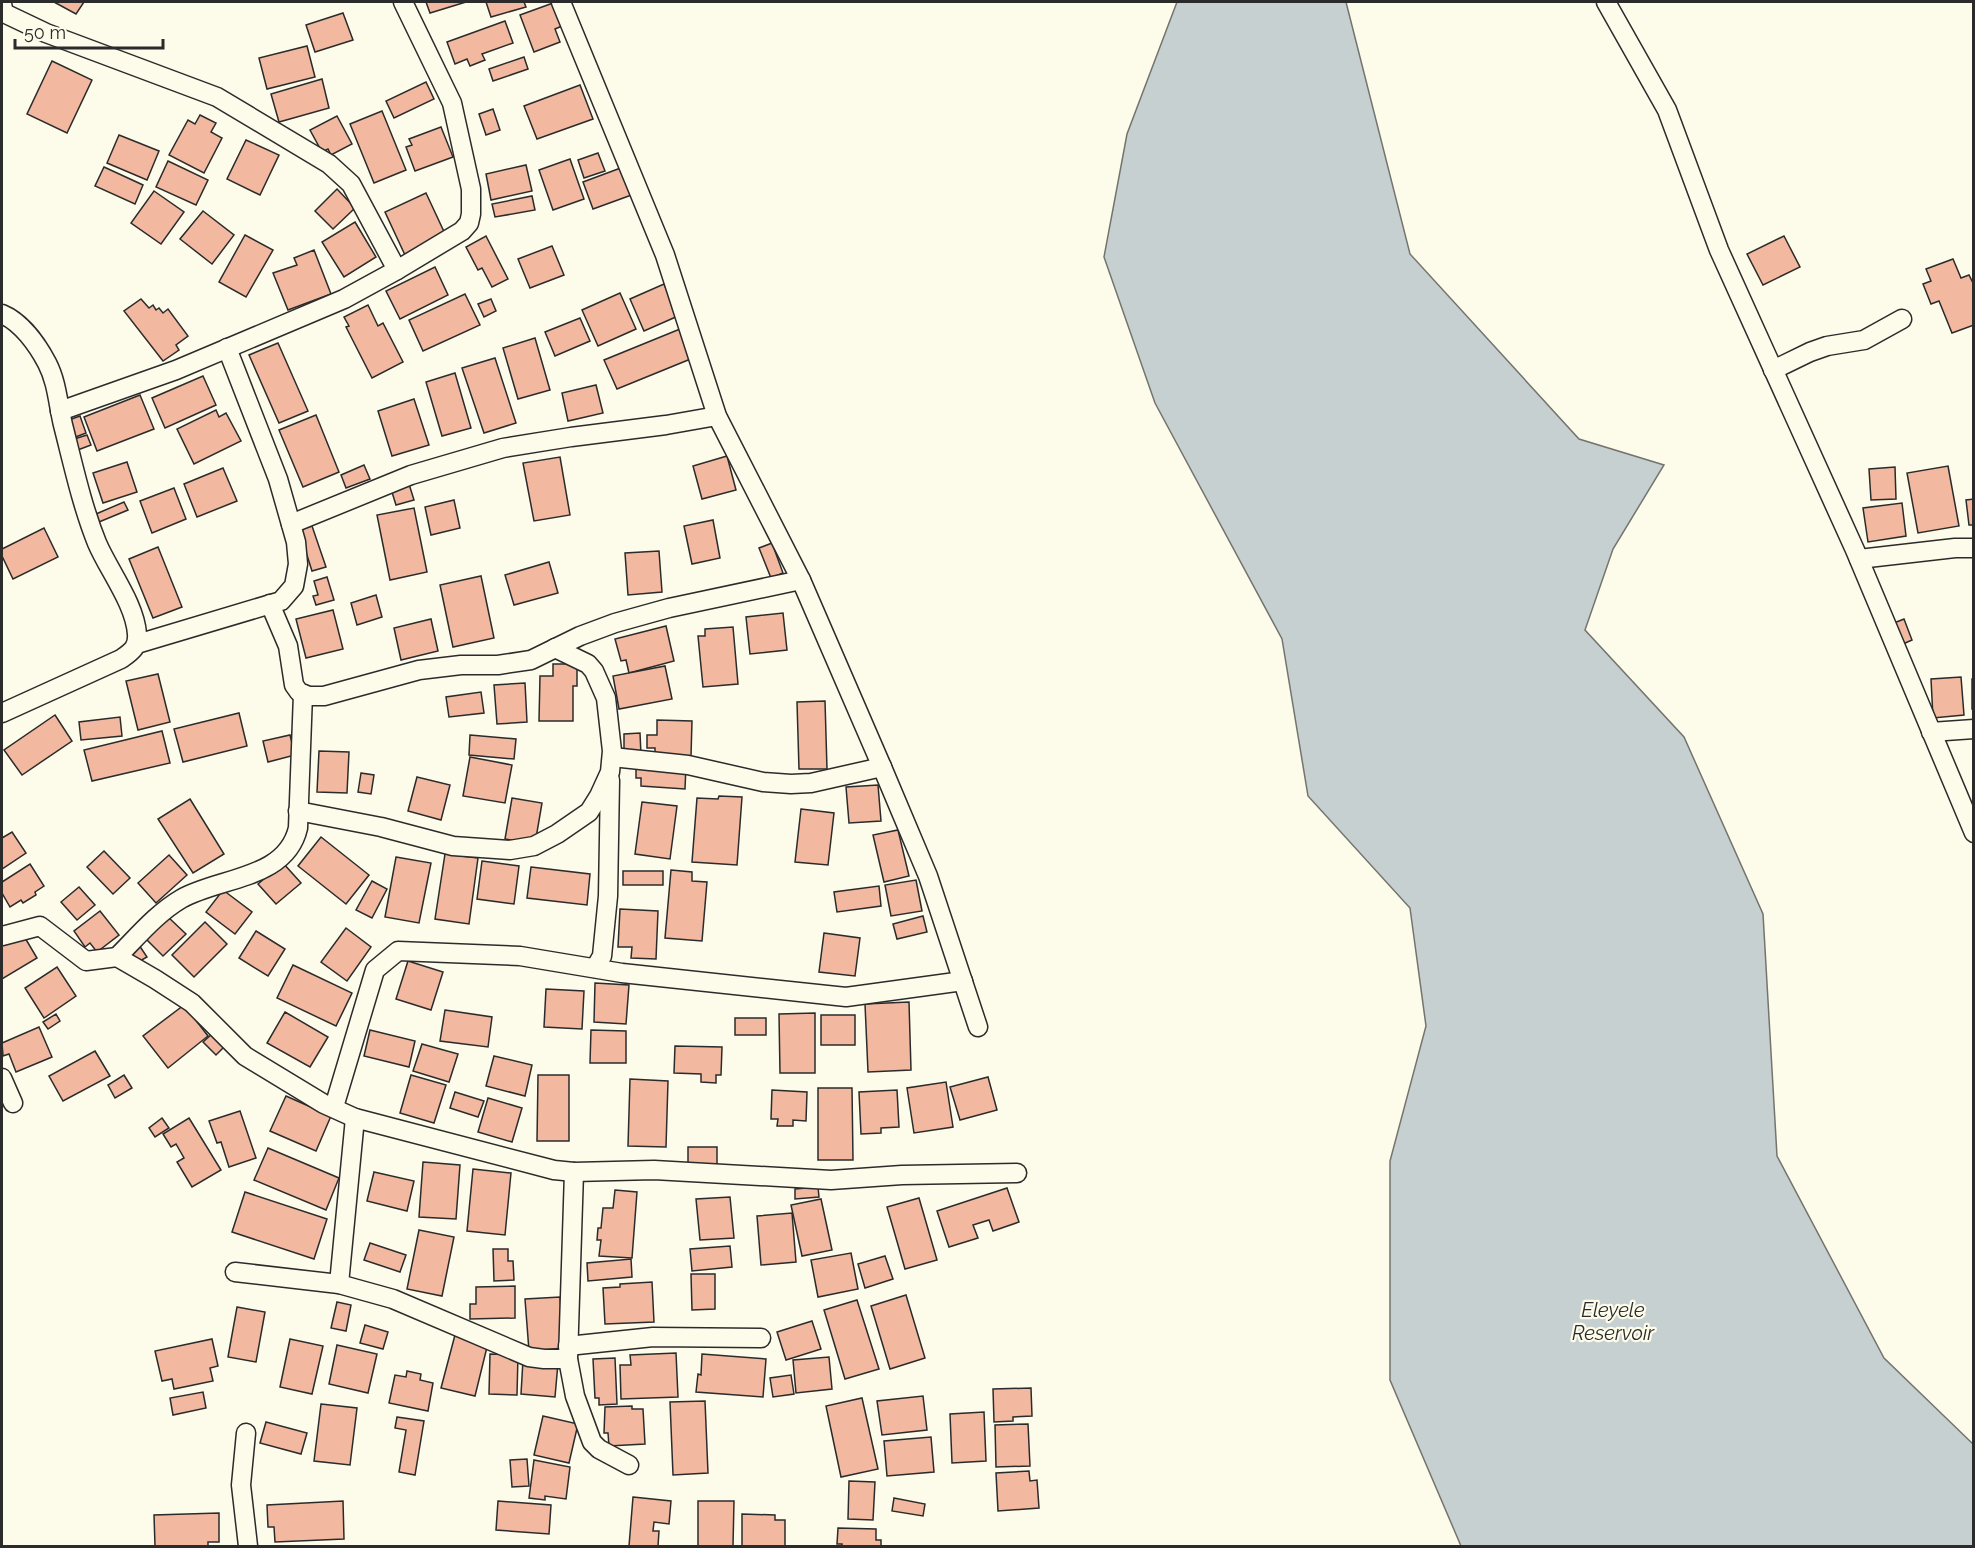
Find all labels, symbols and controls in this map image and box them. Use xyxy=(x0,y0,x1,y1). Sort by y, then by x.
scale bar xyxy=(15,12,164,50)
text: 50 m xyxy=(24,22,66,43)
water label: Eleyele Reservoir xyxy=(1572,1298,1655,1345)

